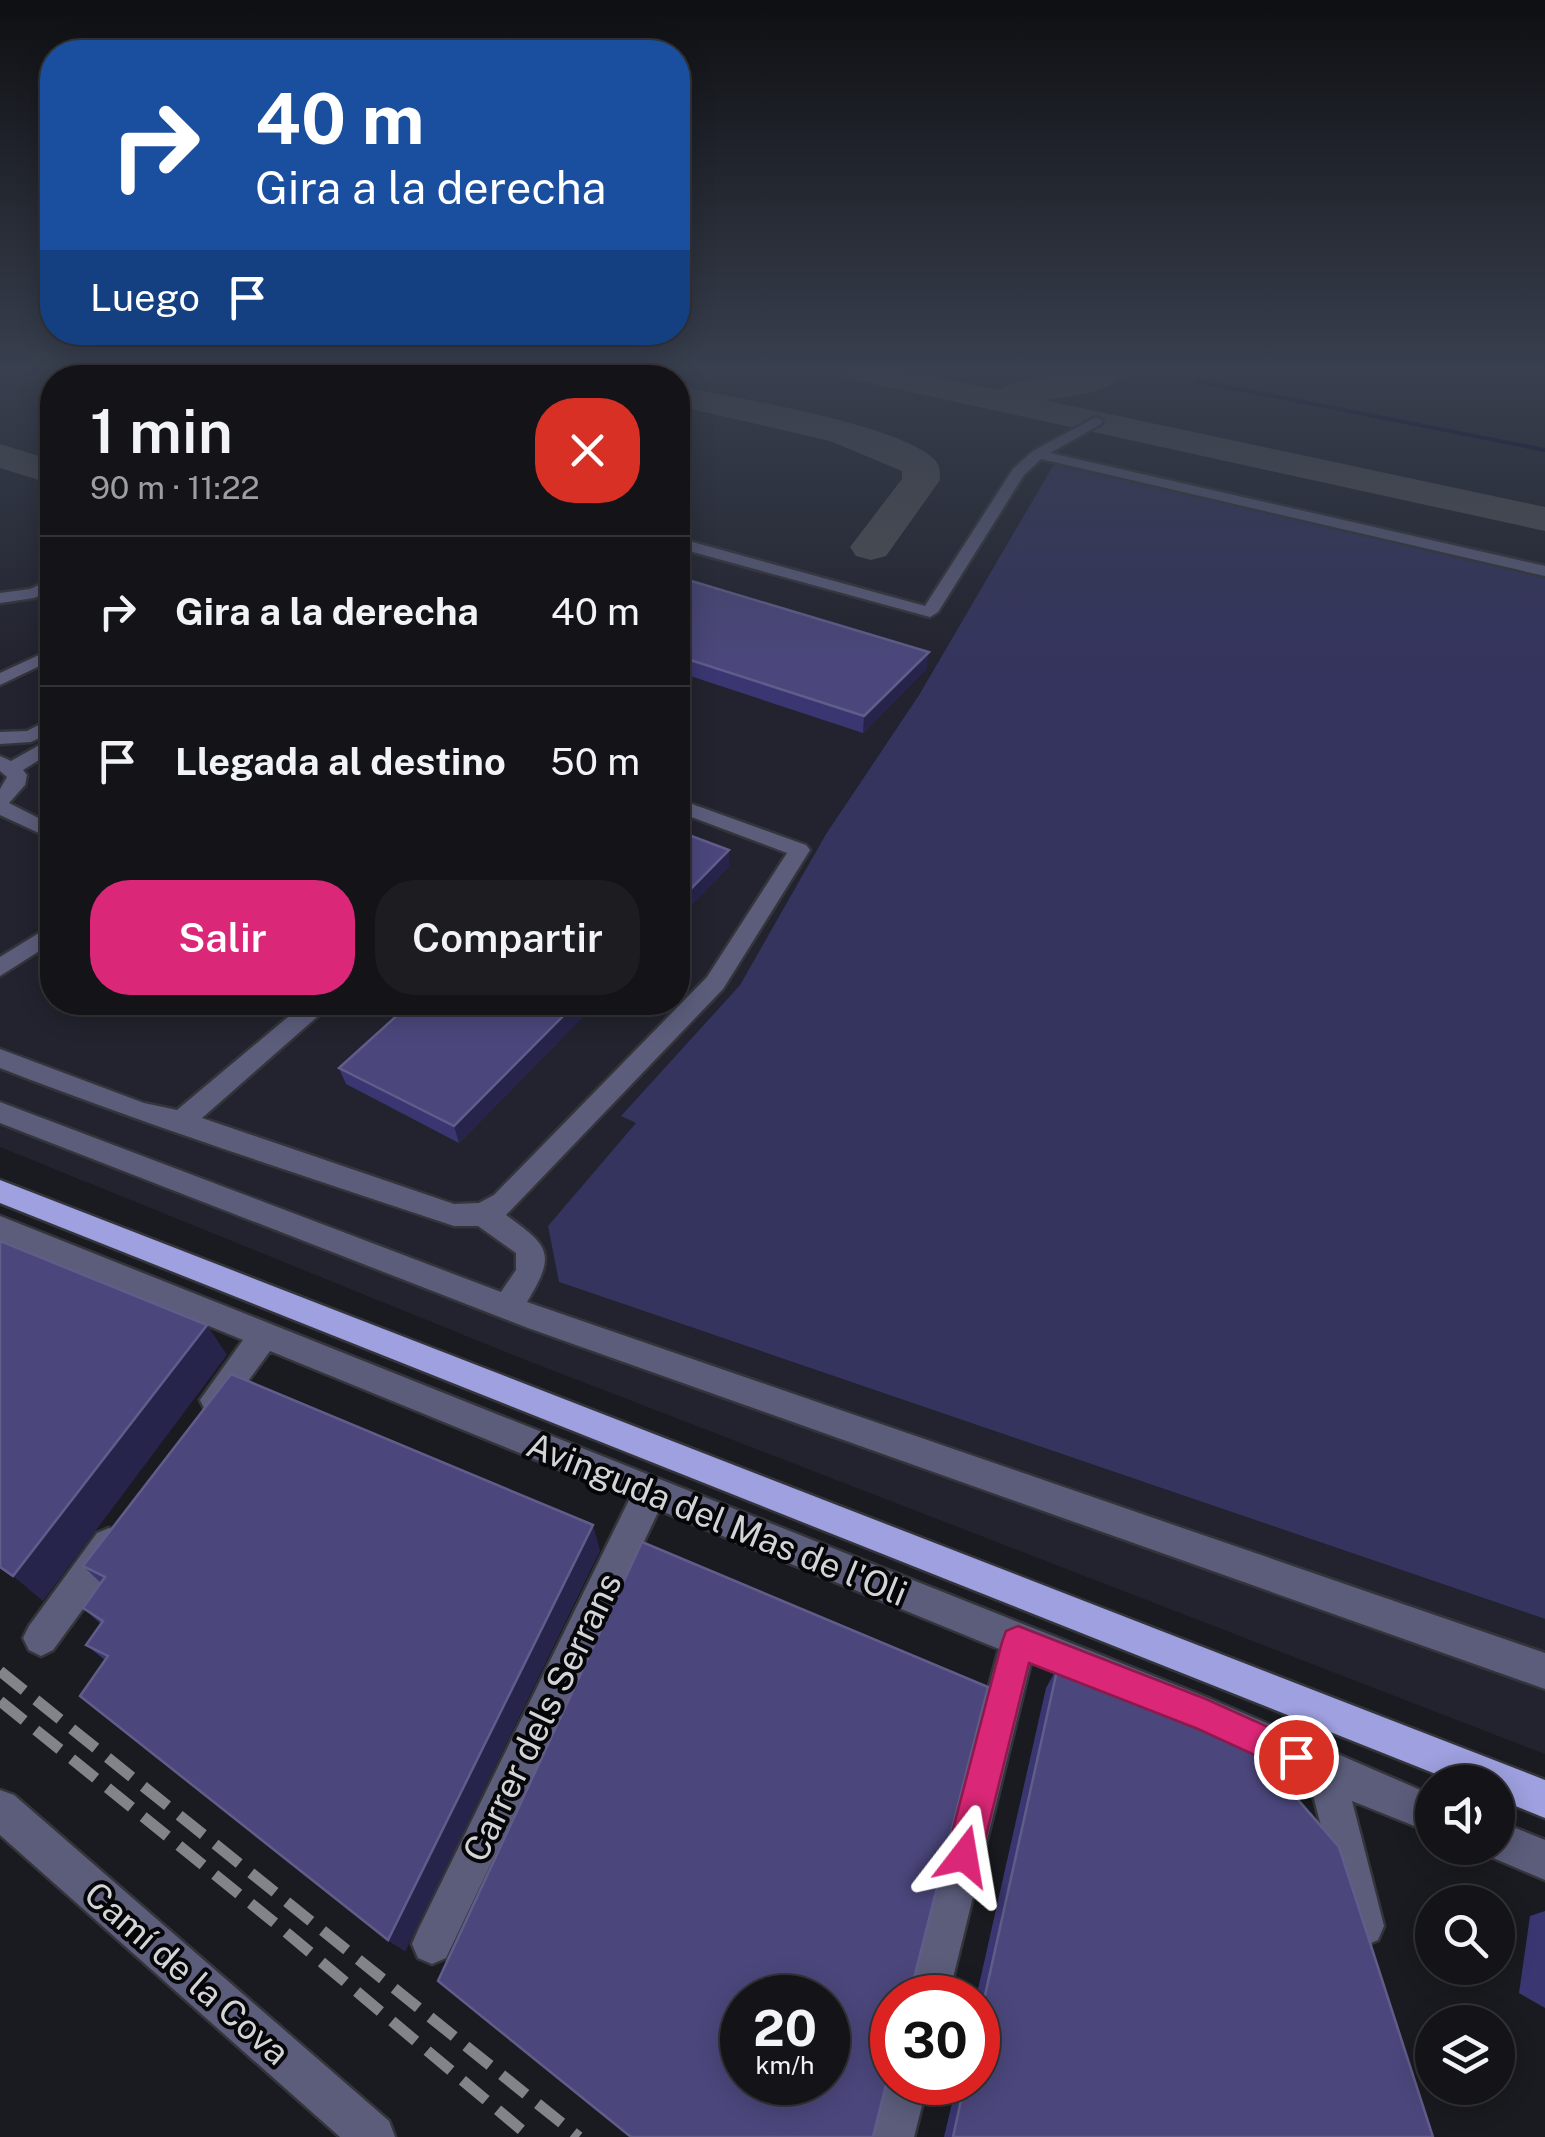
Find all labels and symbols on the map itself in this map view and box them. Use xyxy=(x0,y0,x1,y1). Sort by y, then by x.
street label: Avinguda del Mas de l'Oli xyxy=(521,1424,913,1614)
street label: Carrer dels Serrans xyxy=(454,1566,630,1868)
pin xyxy=(1254,1715,1339,1800)
position arrow xyxy=(912,1804,1016,1908)
street label: Camí de la Cova xyxy=(76,1873,298,2073)
speed limit sign: 30 xyxy=(870,1975,1000,2105)

